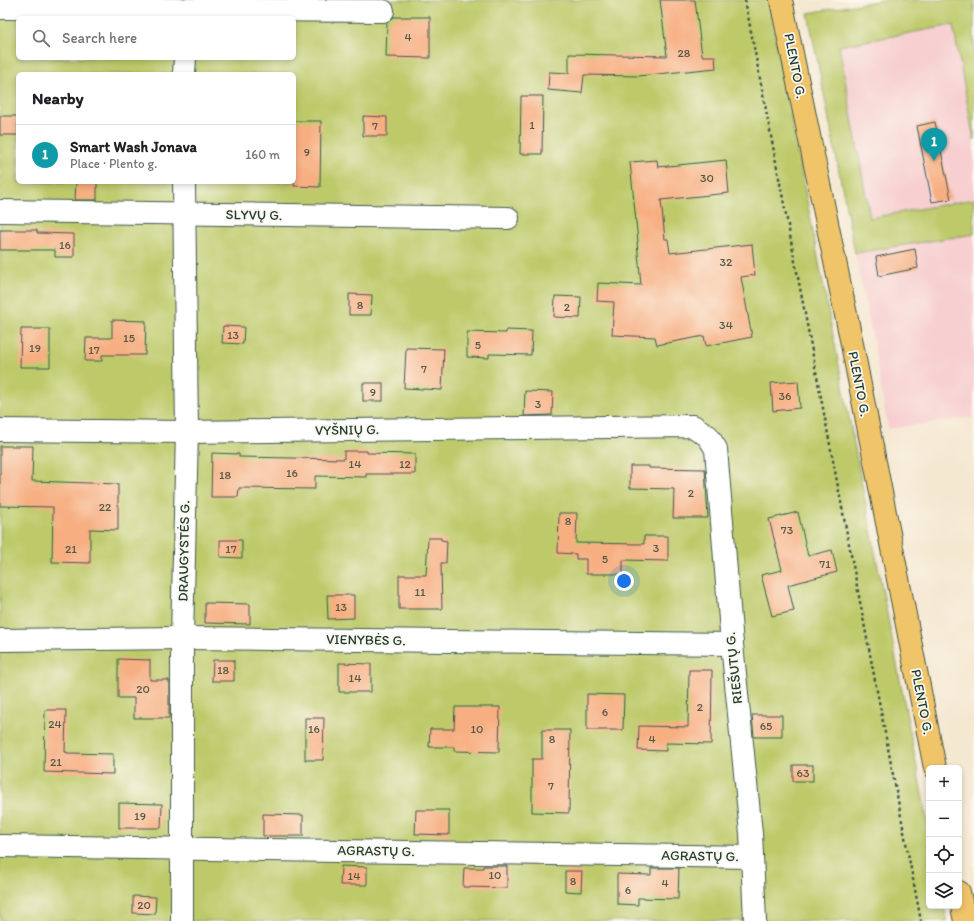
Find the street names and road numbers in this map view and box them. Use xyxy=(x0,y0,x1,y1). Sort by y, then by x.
street label: PLENTO G. xyxy=(780,32,810,100)
street label: SLYVŲ G. xyxy=(226,206,282,224)
street label: PLENTO G. xyxy=(844,350,874,418)
street label: VYŠNIŲ G. xyxy=(315,421,379,439)
street label: DRAUGYSTĖS G. xyxy=(175,500,193,602)
street label: VIENYBĖS G. xyxy=(326,631,406,649)
street label: RIEŠUTŲ G. xyxy=(722,631,746,705)
street label: PLENTO G. xyxy=(907,668,937,736)
street label: AGRASTŲ G. xyxy=(337,842,415,860)
street label: AGRASTŲ G. xyxy=(661,847,739,865)

